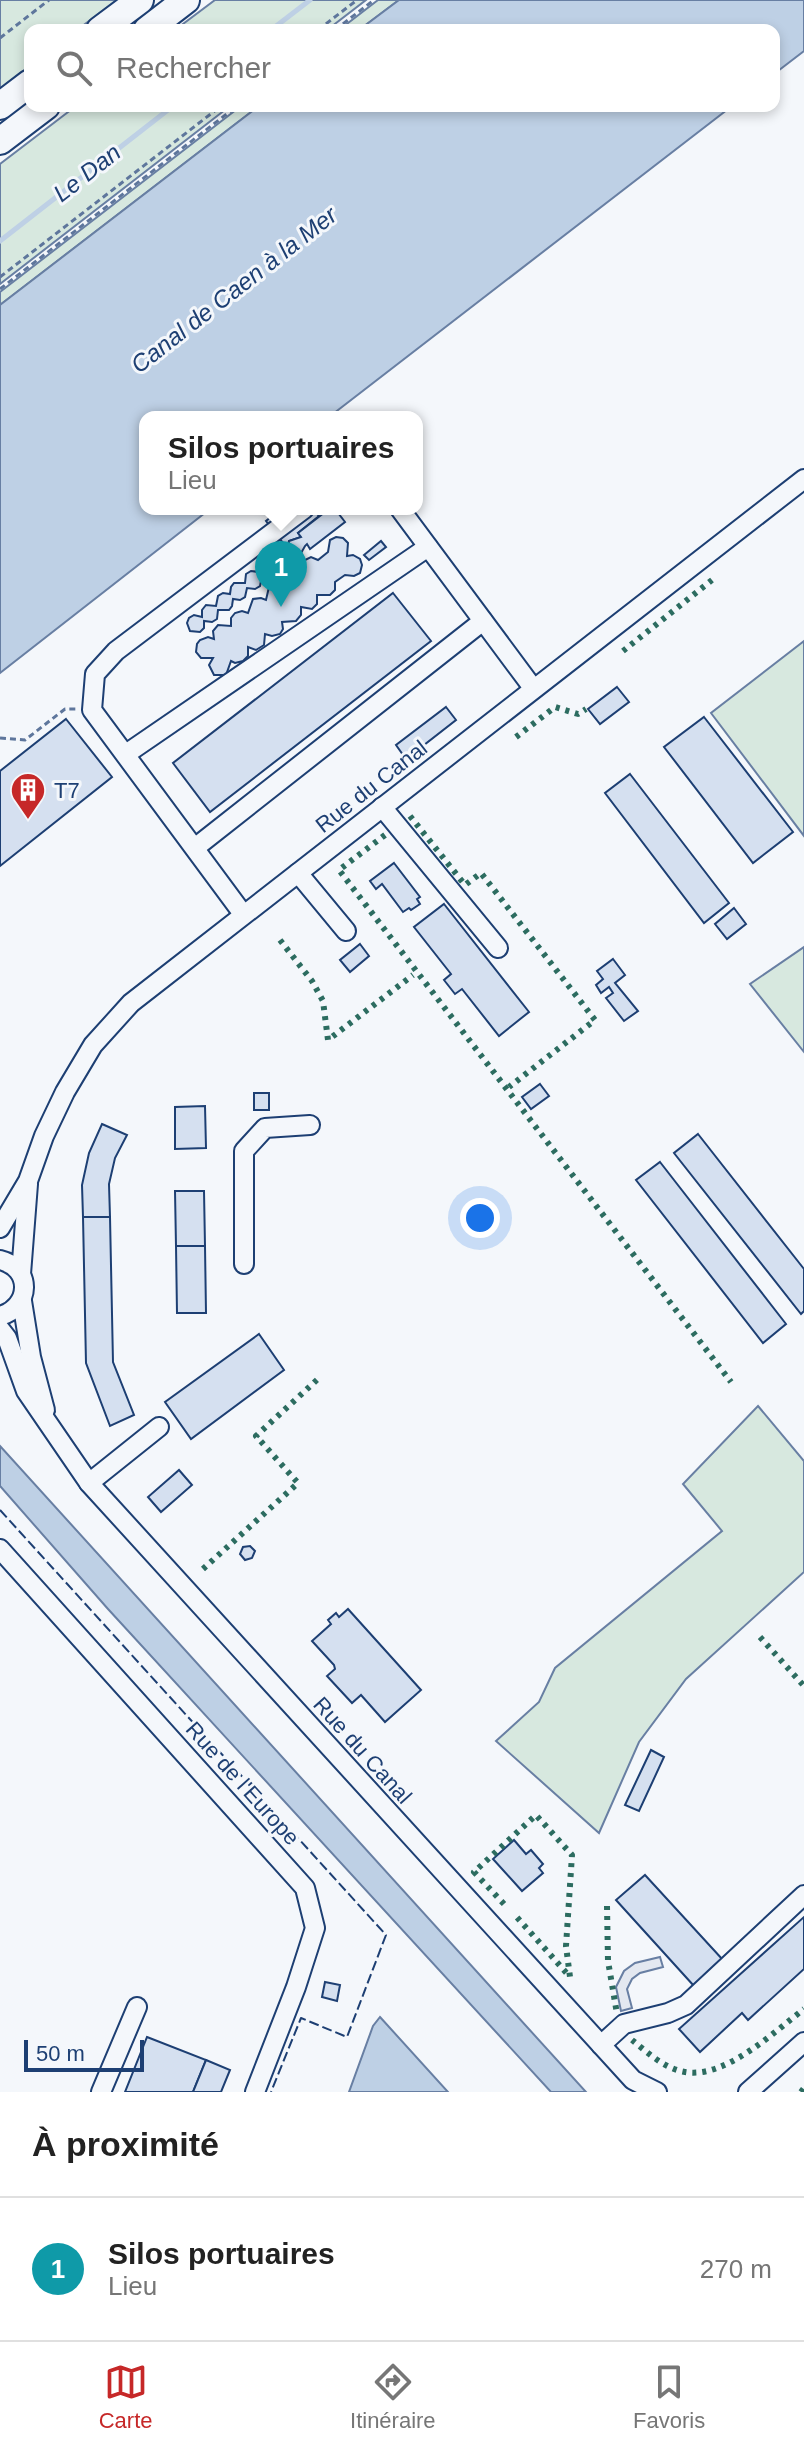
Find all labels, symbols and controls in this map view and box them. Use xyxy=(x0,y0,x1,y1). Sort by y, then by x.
search box xyxy=(24,24,780,112)
icon: search xyxy=(52,46,96,90)
text: Rechercher xyxy=(116,51,271,84)
water label: Le Dan xyxy=(48,138,125,207)
water label: Canal de Caen à la Mer xyxy=(126,200,343,378)
popup xyxy=(139,411,423,515)
text: Silos portuaires xyxy=(168,431,394,464)
text: Lieu xyxy=(168,465,217,495)
pin: 1 xyxy=(255,541,307,607)
street label: Rue du Canal xyxy=(311,735,432,838)
building icon: T7 xyxy=(9,771,47,821)
place label: T7 xyxy=(54,778,80,803)
your location xyxy=(460,1198,500,1238)
street label: Rue du Canal xyxy=(308,1692,417,1809)
street label: Rue de l'Europe xyxy=(181,1717,304,1850)
scale bar xyxy=(24,2036,144,2072)
text: 50 m xyxy=(36,2041,85,2066)
text: À proximité xyxy=(32,2125,219,2163)
text: Silos portuaires xyxy=(108,2237,335,2270)
text: 1 xyxy=(51,2254,65,2284)
text: 270 m xyxy=(700,2254,772,2284)
text: Lieu xyxy=(108,2271,157,2301)
tab: Carte xyxy=(99,2360,153,2434)
tab: Itinéraire xyxy=(350,2360,436,2434)
tab: Favoris xyxy=(633,2360,705,2434)

